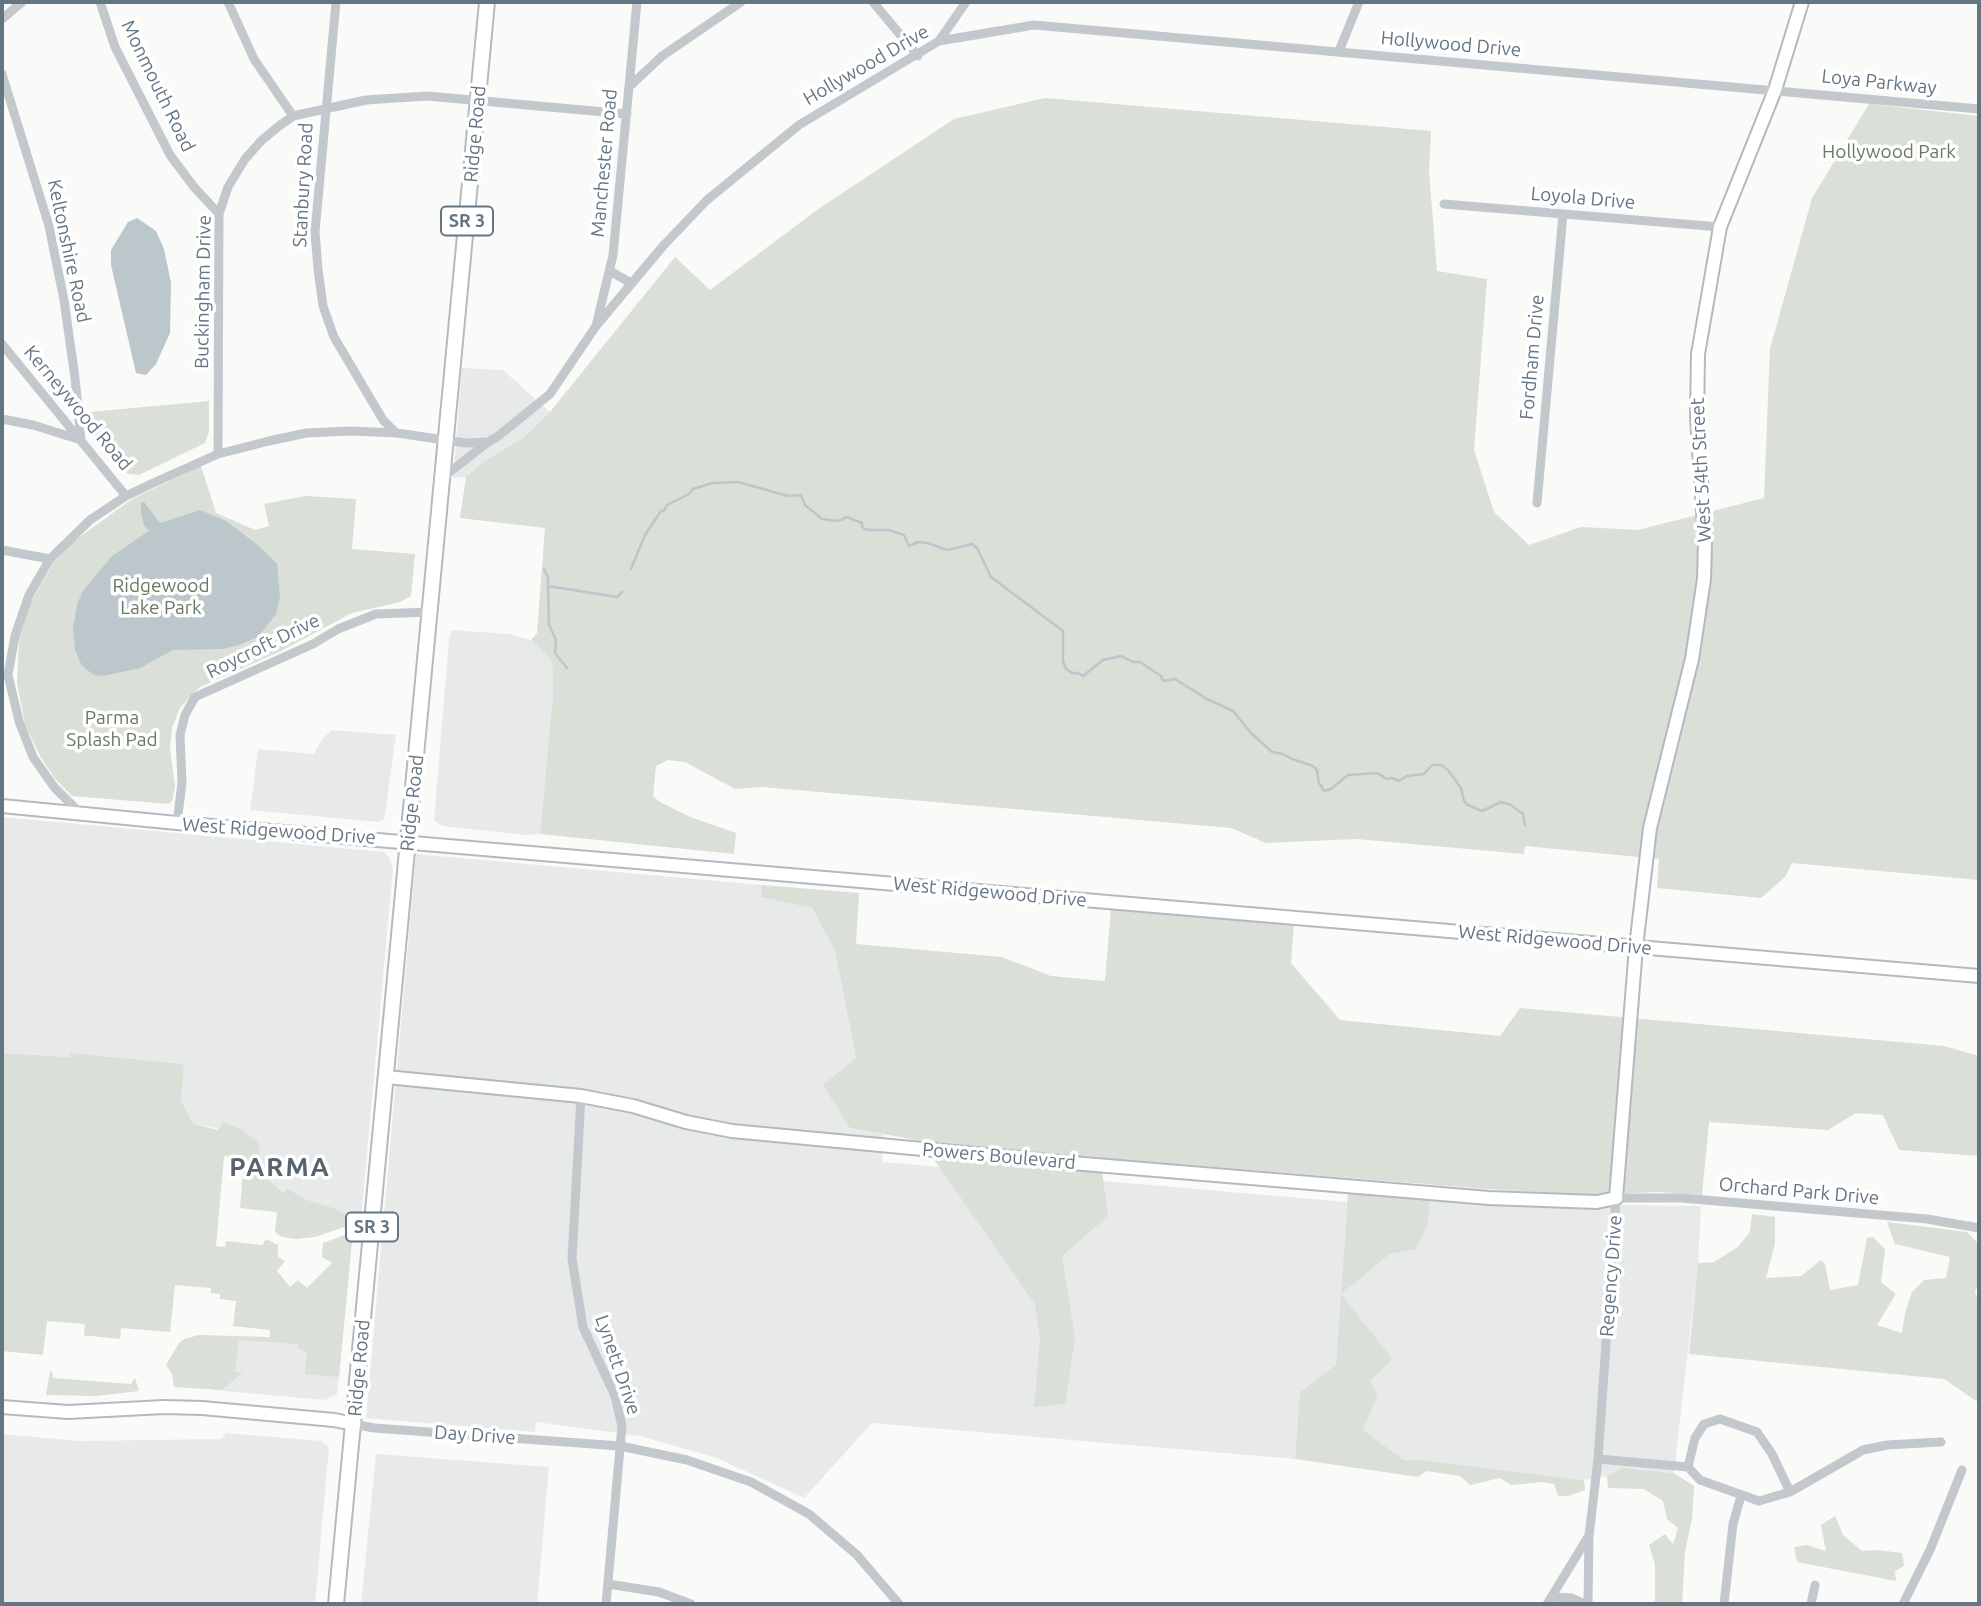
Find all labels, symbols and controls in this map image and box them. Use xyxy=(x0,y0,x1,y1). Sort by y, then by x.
street label: Monmouth Road xyxy=(116,17,200,155)
street label: Hollywood Drive xyxy=(799,20,933,110)
street label: Hollywood Drive xyxy=(1380,26,1522,62)
street label: Loya Parkway xyxy=(1820,65,1938,99)
street label: Ridge Road xyxy=(459,85,491,183)
street label: Manchester Road xyxy=(586,88,622,238)
street label: Stanbury Road xyxy=(288,122,318,248)
park label: Hollywood Park xyxy=(1822,141,1956,163)
street label: Keltonshire Road xyxy=(43,177,95,325)
street label: Loyola Drive xyxy=(1530,182,1636,214)
road number: SR 3 xyxy=(441,206,493,236)
street label: Buckingham Drive xyxy=(190,215,216,369)
street label: Fordham Drive xyxy=(1515,293,1549,421)
street label: Kerneywood Road xyxy=(19,341,137,475)
street label: West 54th Street xyxy=(1686,397,1716,543)
park label: Ridgewood Lake Park xyxy=(112,575,210,619)
street label: Roycroft Drive xyxy=(203,609,323,683)
park label: Parma Splash Pad xyxy=(66,707,158,751)
street label: Ridge Road xyxy=(396,754,428,852)
street label: West Ridgewood Drive xyxy=(181,813,377,849)
street label: West Ridgewood Drive xyxy=(892,872,1088,912)
street label: West Ridgewood Drive xyxy=(1457,920,1653,960)
street label: Powers Boulevard xyxy=(921,1138,1077,1174)
district label: PARMA xyxy=(230,1151,330,1183)
street label: Orchard Park Drive xyxy=(1718,1173,1880,1209)
road number: SR 3 xyxy=(346,1212,398,1242)
street label: Regency Drive xyxy=(1595,1214,1627,1338)
street label: Lynett Drive xyxy=(590,1312,646,1418)
street label: Ridge Road xyxy=(343,1319,375,1417)
street label: Day Drive xyxy=(434,1421,516,1449)

